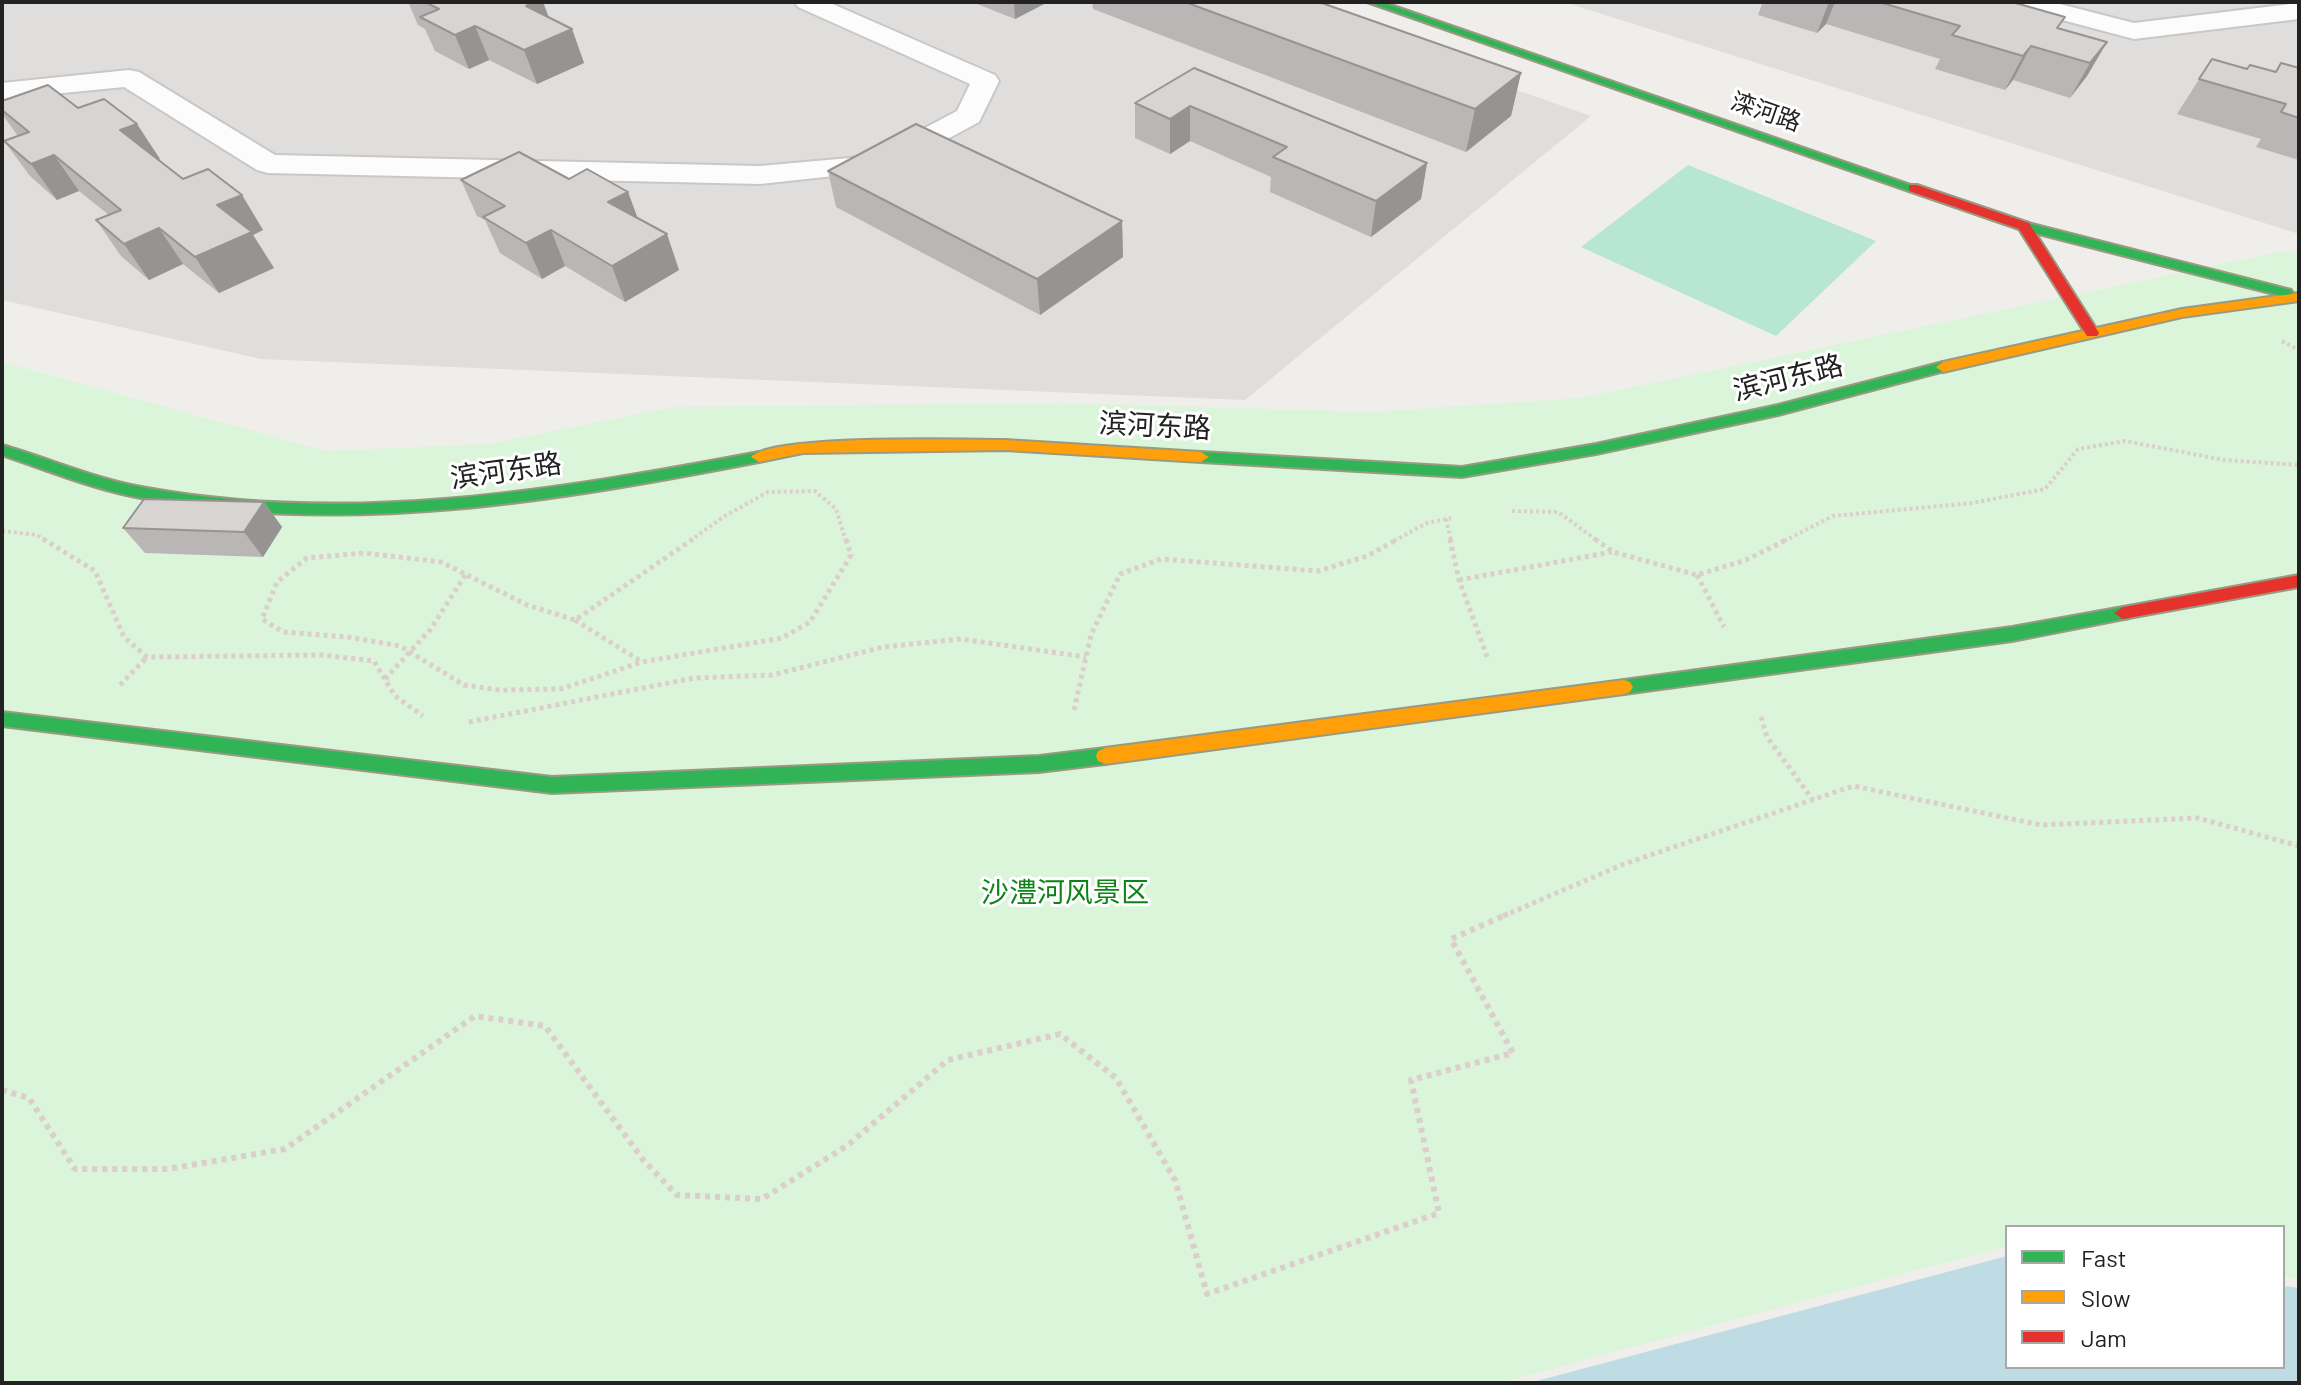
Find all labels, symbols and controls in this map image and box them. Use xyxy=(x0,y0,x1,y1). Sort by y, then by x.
street label: 滦河路 xyxy=(1727,87,1805,137)
street label: 滨河东路 xyxy=(1730,348,1846,408)
street label: 滨河东路 xyxy=(1098,406,1212,446)
street label: 滨河东路 xyxy=(448,447,564,495)
park label: 沙澧河风景区 xyxy=(981,876,1149,910)
legend xyxy=(2005,1225,2285,1369)
text: Fast xyxy=(2081,1243,2126,1272)
text: Slow xyxy=(2081,1283,2130,1312)
text: Jam xyxy=(2081,1323,2127,1352)

